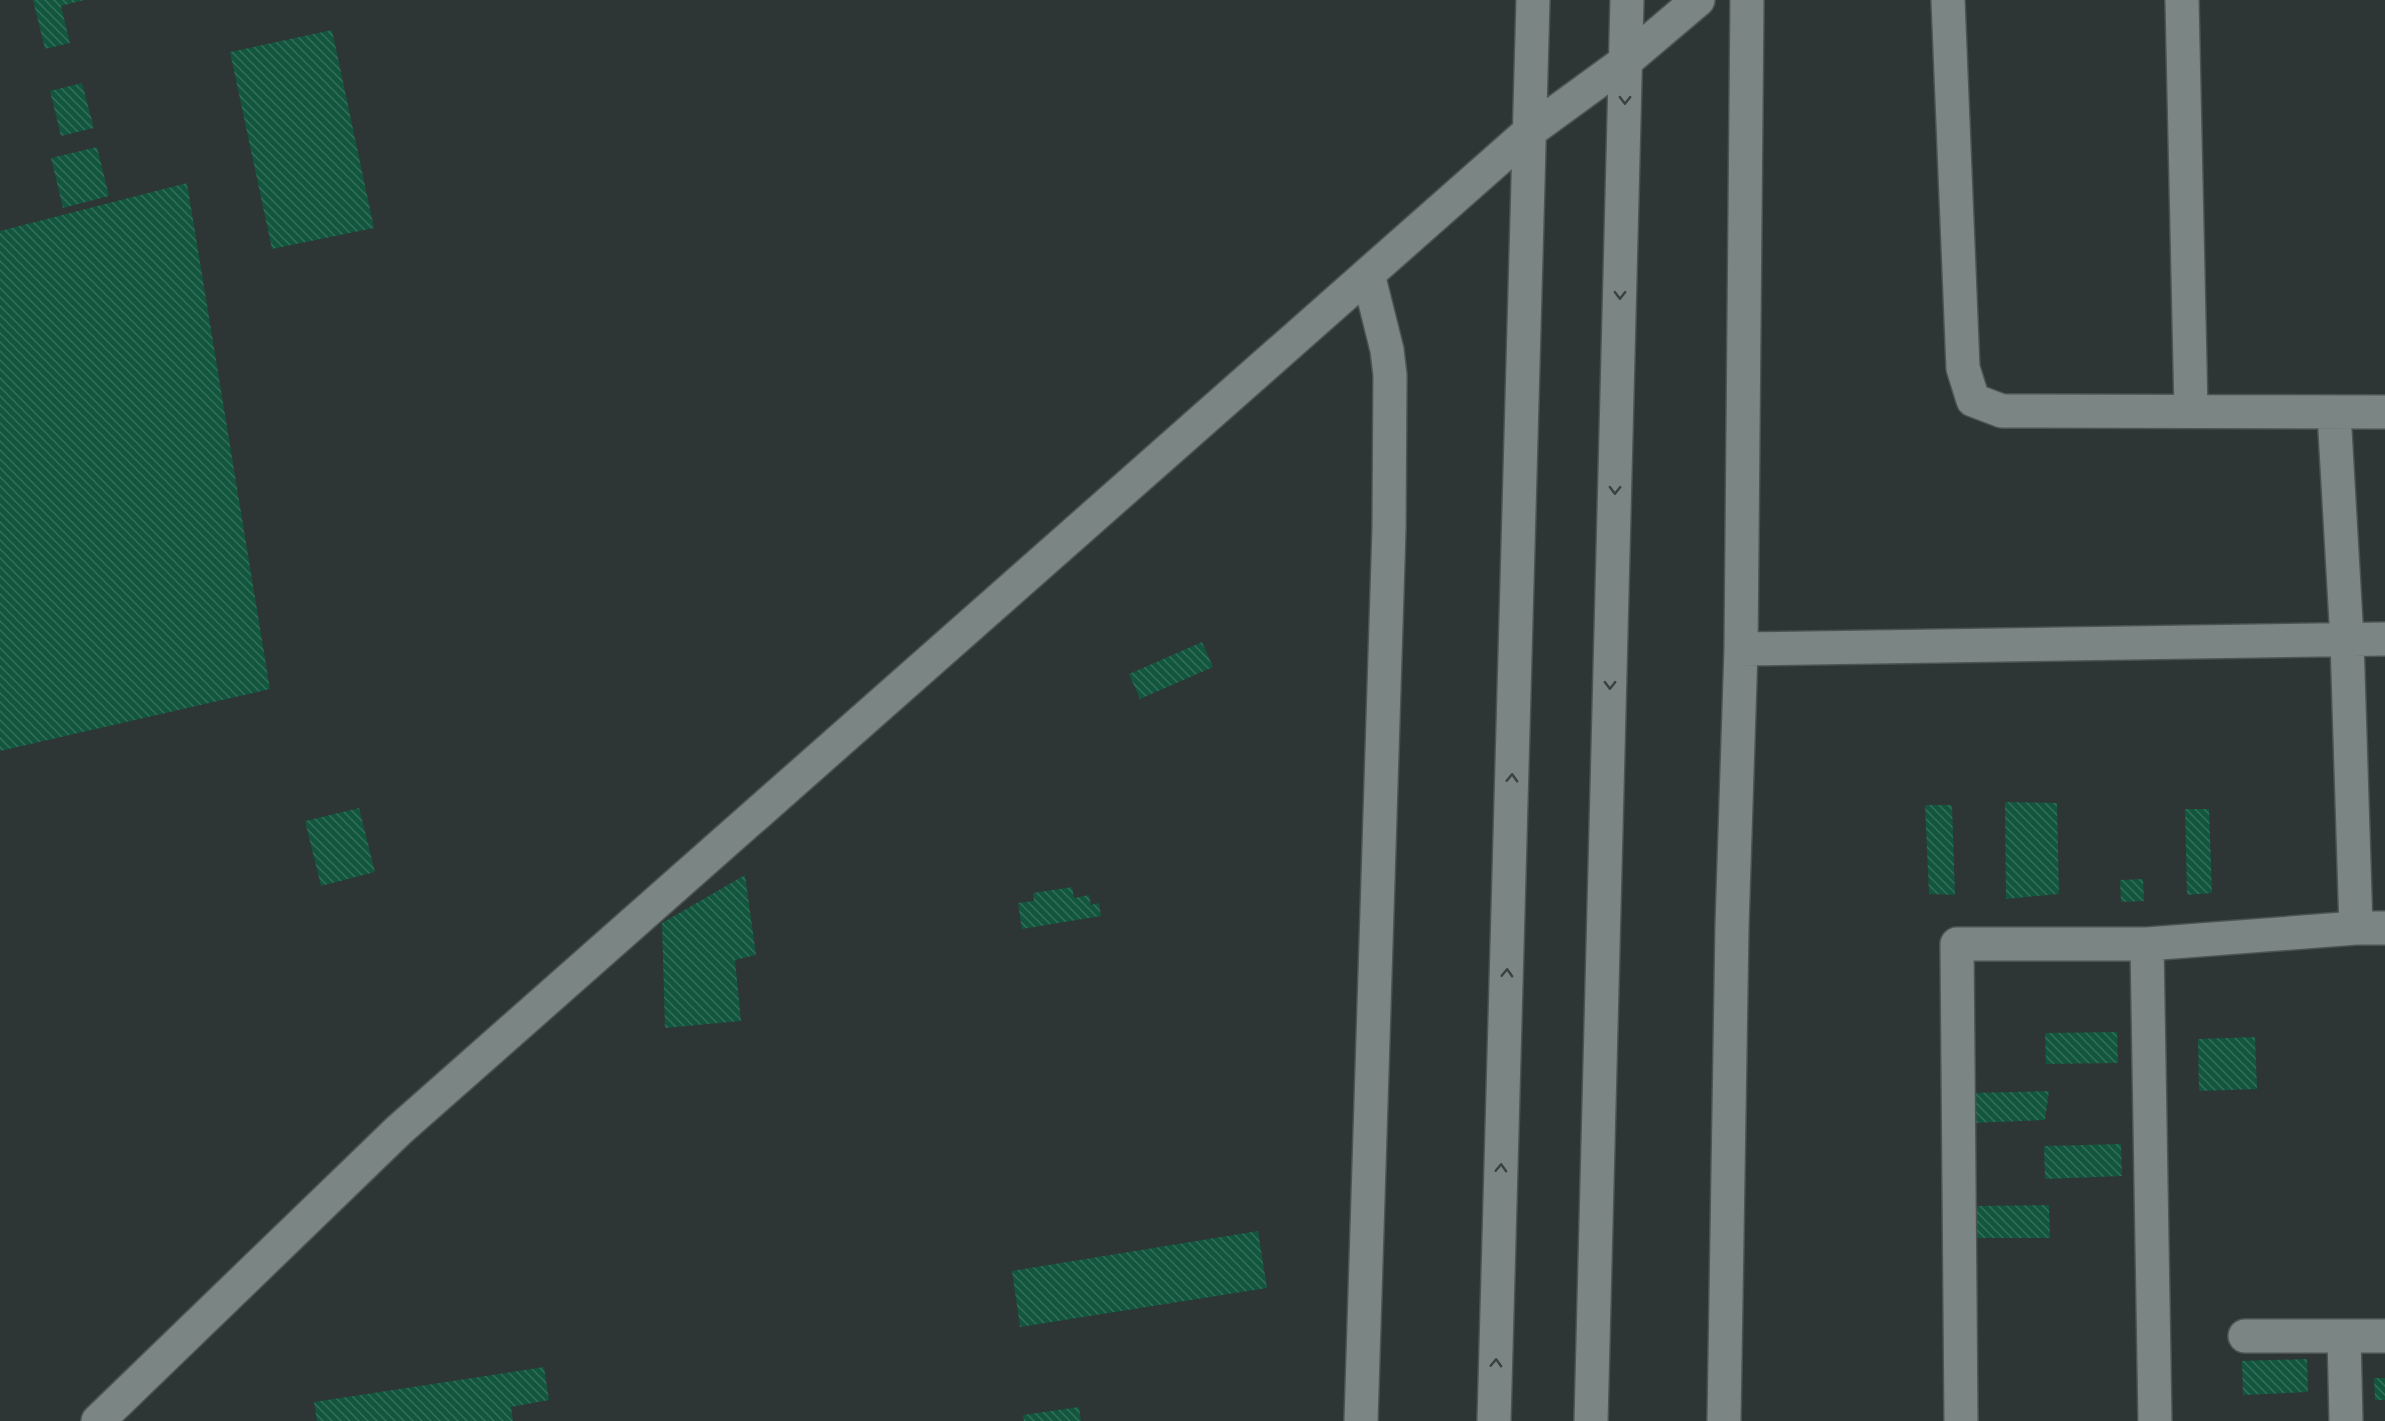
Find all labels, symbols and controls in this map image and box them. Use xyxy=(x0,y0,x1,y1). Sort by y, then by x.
one-way arrow xyxy=(1619,96,1631,105)
one-way arrow xyxy=(1614,291,1626,300)
one-way arrow xyxy=(1609,486,1621,495)
one-way arrow xyxy=(1604,681,1616,690)
one-way arrow xyxy=(1506,773,1518,782)
one-way arrow xyxy=(1500,968,1513,977)
one-way arrow xyxy=(1495,1163,1507,1172)
one-way arrow xyxy=(1489,1358,1502,1367)

